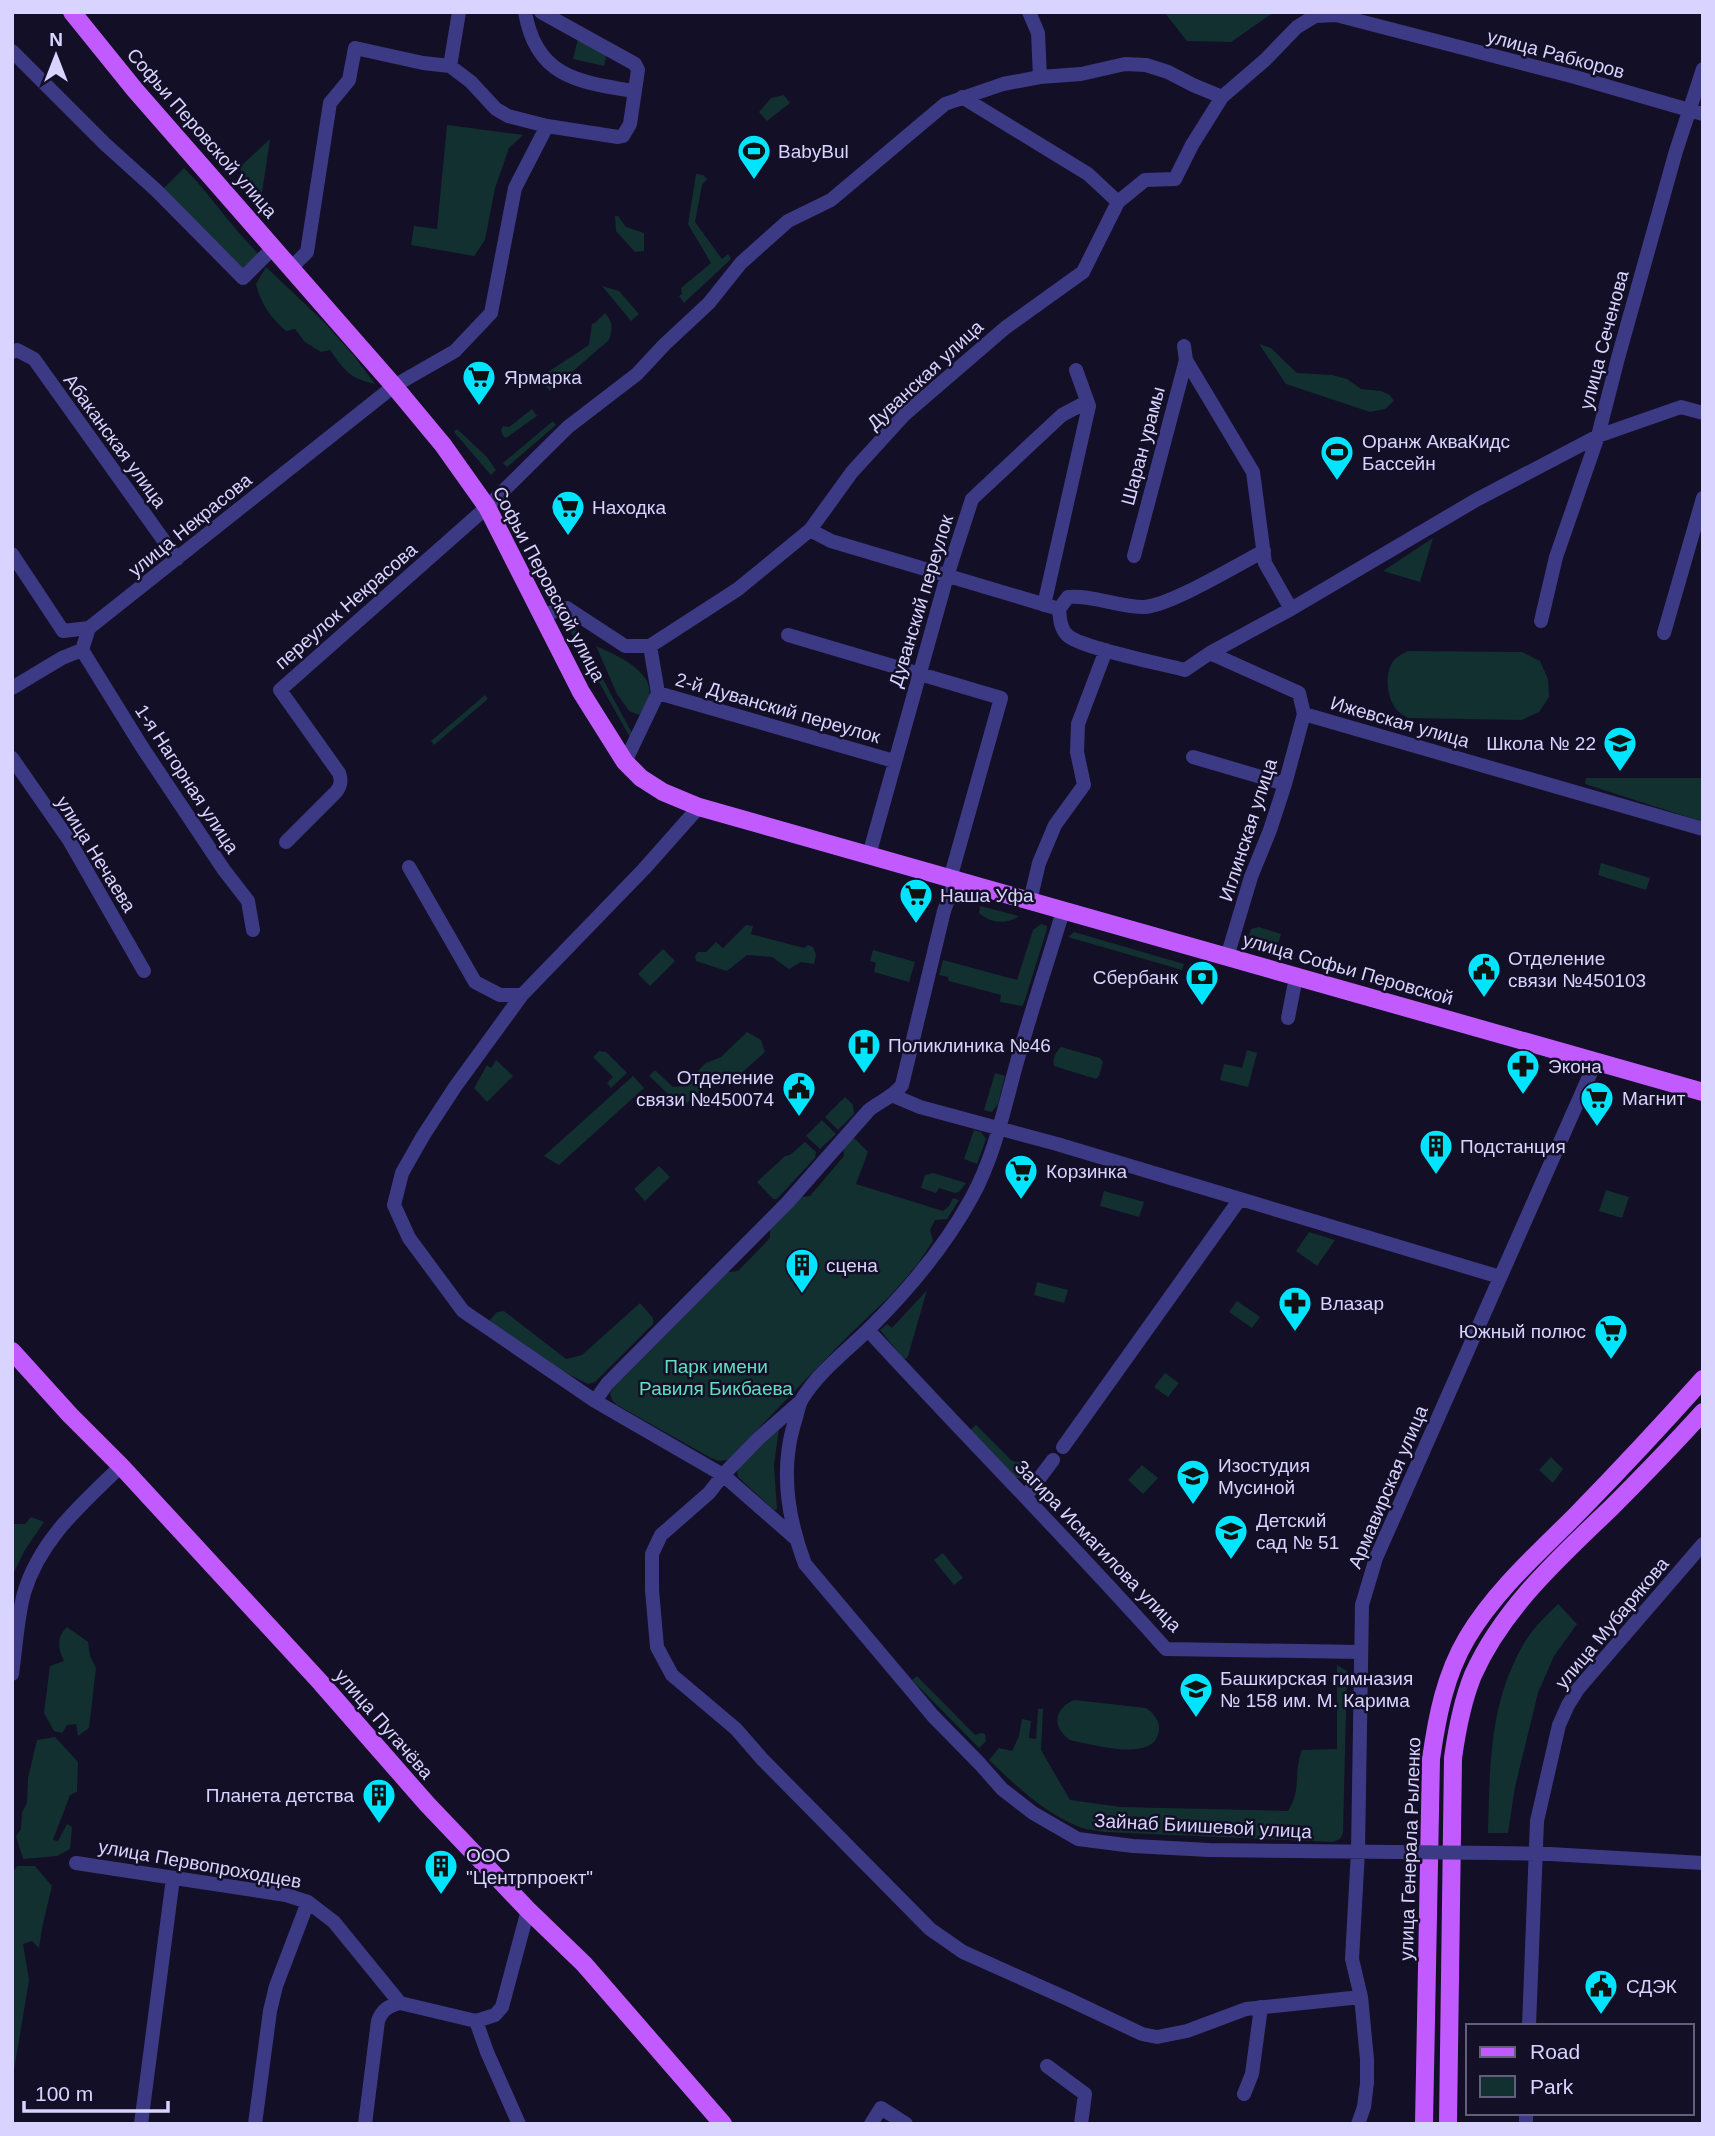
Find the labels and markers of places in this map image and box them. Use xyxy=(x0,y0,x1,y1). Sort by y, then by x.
sports icon: BabyBul xyxy=(735,132,773,181)
place label: BabyBul xyxy=(778,141,849,162)
supermarket icon: Ярмарка xyxy=(460,358,498,407)
place label: Ярмарка xyxy=(504,367,582,388)
place label: Оранж АкваКидс Бассейн xyxy=(1362,431,1510,474)
sports icon: Оранж АкваКидс Бассейн xyxy=(1318,433,1356,482)
supermarket icon: Находка xyxy=(549,488,587,537)
place label: Находка xyxy=(592,497,667,518)
school or university icon: Школа № 22 xyxy=(1601,724,1639,773)
place label: Школа № 22 xyxy=(1486,733,1596,754)
supermarket icon: Наша Уфа xyxy=(897,876,935,925)
place label: Наша Уфа xyxy=(940,885,1034,906)
place label: Отделение связи №450103 xyxy=(1508,948,1646,991)
public building icon: Отделение связи №450103 xyxy=(1465,950,1503,999)
bank icon: Сбербанк xyxy=(1183,958,1221,1007)
place label: Сбербанк xyxy=(1093,967,1179,988)
hospital icon: Поликлиника №46 xyxy=(845,1026,883,1075)
place label: Поликлиника №46 xyxy=(888,1035,1051,1056)
pharmacy icon: Экона xyxy=(1504,1047,1542,1096)
place label: Экона xyxy=(1548,1056,1602,1077)
place label: Отделение связи №450074 xyxy=(636,1067,774,1110)
public building icon: Отделение связи №450074 xyxy=(780,1069,818,1118)
supermarket icon: Магнит xyxy=(1578,1079,1616,1128)
place label: Магнит xyxy=(1622,1088,1686,1109)
building icon: Подстанция xyxy=(1417,1127,1455,1176)
place label: Подстанция xyxy=(1460,1136,1566,1157)
supermarket icon: Корзинка xyxy=(1002,1152,1040,1201)
place label: Корзинка xyxy=(1046,1161,1128,1182)
building icon: сцена xyxy=(783,1246,821,1295)
place label: сцена xyxy=(826,1255,878,1276)
pharmacy icon: Влазар xyxy=(1276,1284,1314,1333)
place label: Влазар xyxy=(1320,1293,1384,1314)
supermarket icon: Южный полюс xyxy=(1592,1312,1630,1361)
place label: Южный полюс xyxy=(1459,1321,1586,1342)
place label: Изостудия Мусиной xyxy=(1218,1455,1310,1498)
school or university icon: Изостудия Мусиной xyxy=(1174,1457,1212,1506)
place label: Детский сад № 51 xyxy=(1256,1510,1339,1553)
school or university icon: Детский сад № 51 xyxy=(1212,1512,1250,1561)
place label: Башкирская гимназия № 158 им. М. Карима xyxy=(1220,1668,1413,1711)
school or university icon: Башкирская гимназия № 158 им. М. Карима xyxy=(1177,1670,1215,1719)
building icon: Планета детства xyxy=(360,1776,398,1825)
place label: Планета детства xyxy=(206,1785,354,1806)
place label: ООО "Центрпроект" xyxy=(466,1845,593,1888)
building icon: ООО "Центрпроект" xyxy=(422,1847,460,1896)
public building icon: СДЭК xyxy=(1582,1967,1620,2016)
place label: СДЭК xyxy=(1626,1976,1677,1997)

